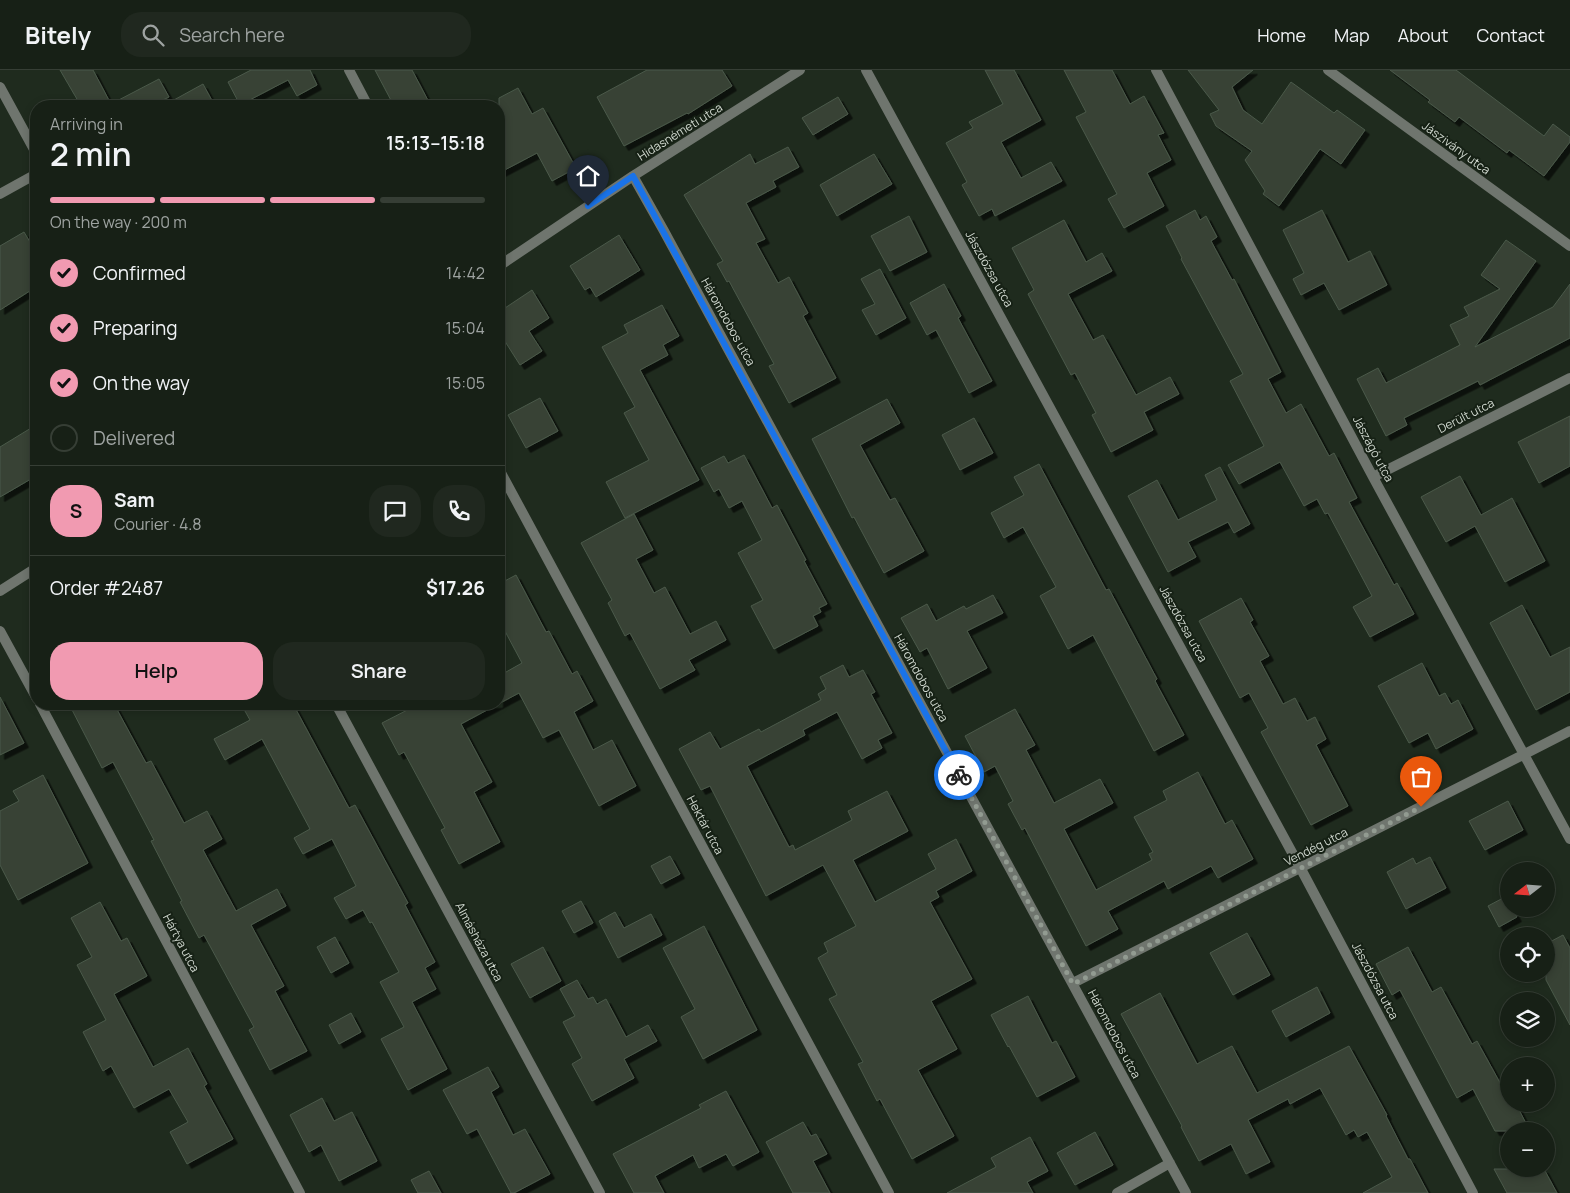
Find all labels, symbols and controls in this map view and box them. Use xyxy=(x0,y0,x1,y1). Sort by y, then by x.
search box xyxy=(121,12,471,57)
text: Bitely xyxy=(25,18,91,51)
icon: search xyxy=(139,21,167,49)
text: Search here xyxy=(179,22,285,48)
text: Home xyxy=(1257,23,1306,47)
text: Map xyxy=(1334,23,1370,47)
text: About xyxy=(1398,23,1448,47)
text: Contact xyxy=(1476,23,1545,47)
street label: Hidasnémeti utca xyxy=(634,99,725,165)
text: Arriving in xyxy=(50,113,123,135)
street label: Jászivány utca xyxy=(1419,117,1494,178)
text: 15:13–15:18 xyxy=(386,130,485,156)
text: 2 min xyxy=(50,132,132,176)
pin xyxy=(567,155,609,206)
icon: home xyxy=(574,162,602,190)
text: On the way · 200 m xyxy=(50,211,187,233)
street label: Jászdózsa utca xyxy=(961,227,1017,310)
icon: check xyxy=(50,259,78,287)
text: Confirmed xyxy=(93,260,186,286)
text: 14:42 xyxy=(446,262,485,284)
street label: Háromdobos utca xyxy=(697,275,760,369)
icon: check xyxy=(50,314,78,342)
text: Preparing xyxy=(93,315,178,341)
text: 15:04 xyxy=(446,317,485,339)
icon: check xyxy=(50,369,78,397)
text: On the way xyxy=(93,370,190,396)
text: 15:05 xyxy=(446,372,485,394)
street label: Derült utca xyxy=(1435,394,1497,437)
street label: Jászágó utca xyxy=(1349,413,1398,485)
text: Delivered xyxy=(93,425,175,451)
button: chat xyxy=(369,485,421,537)
button: phone xyxy=(433,485,485,537)
text: Sam xyxy=(114,487,155,513)
text: S xyxy=(70,498,82,524)
text: Courier · 4.8 xyxy=(114,513,202,535)
text: Order #2487 xyxy=(50,575,163,601)
text: $17.26 xyxy=(426,575,485,601)
street label: Jászdózsa utca xyxy=(1155,582,1211,665)
street label: Háromdobos utca xyxy=(890,631,953,725)
button: Help xyxy=(50,642,263,700)
button: Share xyxy=(273,642,485,700)
courier xyxy=(934,750,984,800)
pin xyxy=(1400,756,1442,807)
icon: bike xyxy=(945,761,973,789)
icon: bag xyxy=(1407,763,1435,791)
street label: Hektár utca xyxy=(683,792,728,857)
street label: Vendég utca xyxy=(1281,823,1350,870)
north arrow xyxy=(1500,862,1555,918)
map controls xyxy=(1500,862,1555,1177)
street label: Almásháza utca xyxy=(451,899,507,984)
street label: Hártya utca xyxy=(159,911,204,975)
button: locate xyxy=(1500,927,1555,982)
street label: Jászdózsa utca xyxy=(1348,939,1403,1022)
street label: Háromdobos utca xyxy=(1084,986,1145,1081)
button: layers xyxy=(1500,992,1555,1047)
button: + xyxy=(1500,1057,1555,1112)
button: − xyxy=(1500,1122,1555,1177)

